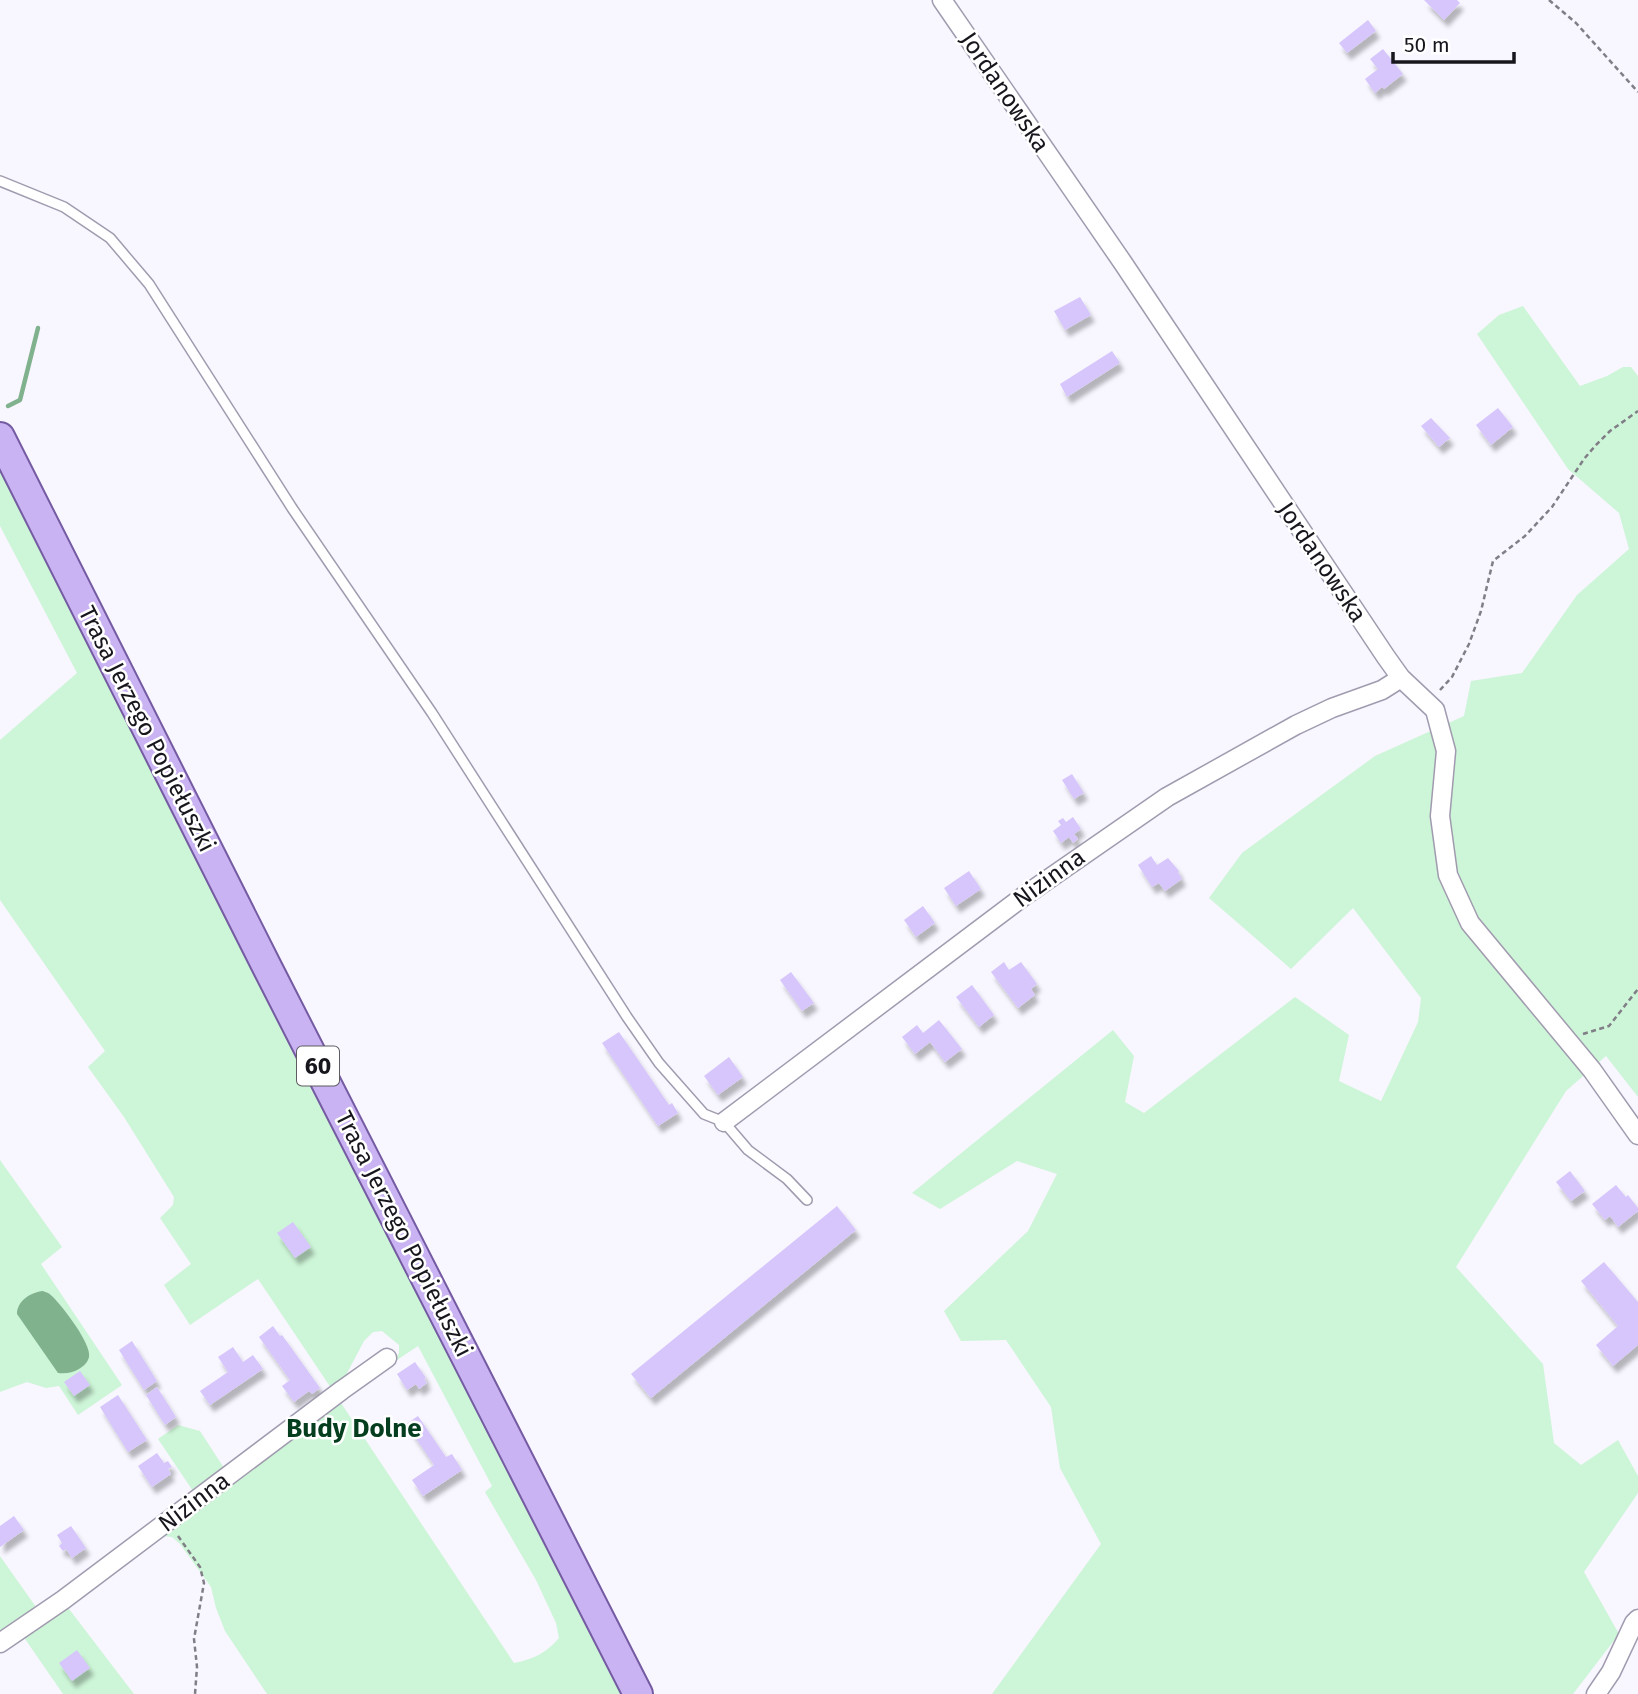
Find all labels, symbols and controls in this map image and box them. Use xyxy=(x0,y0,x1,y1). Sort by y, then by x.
scale bar xyxy=(1393,21,1514,65)
street label: Jordanowska xyxy=(955,27,1055,157)
text: 50 m xyxy=(1404,32,1450,58)
street label: Jordanowska xyxy=(1272,497,1372,627)
street label: Trasa Jerzego Popiełuszki xyxy=(73,601,221,857)
street label: Nizinna xyxy=(1008,843,1090,913)
road number: 60 xyxy=(297,1046,339,1086)
street label: Trasa Jerzego Popiełuszki xyxy=(330,1106,478,1362)
district label: Budy Dolne xyxy=(286,1413,422,1444)
street label: Nizinna xyxy=(153,1466,235,1538)

